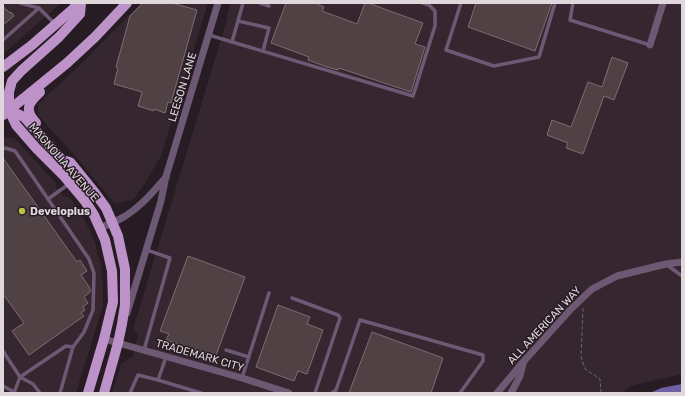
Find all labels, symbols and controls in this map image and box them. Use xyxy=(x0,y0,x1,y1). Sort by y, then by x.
street label: LEESON LANE xyxy=(166,50,199,123)
street label: MAGNOLIA AVENUE xyxy=(26,120,102,205)
place label: Developlus xyxy=(30,205,90,218)
marker: Developlus xyxy=(17,206,27,216)
street label: ALL AMERICAN WAY xyxy=(505,284,584,367)
street label: TRADEMARK CITY xyxy=(154,337,246,374)

